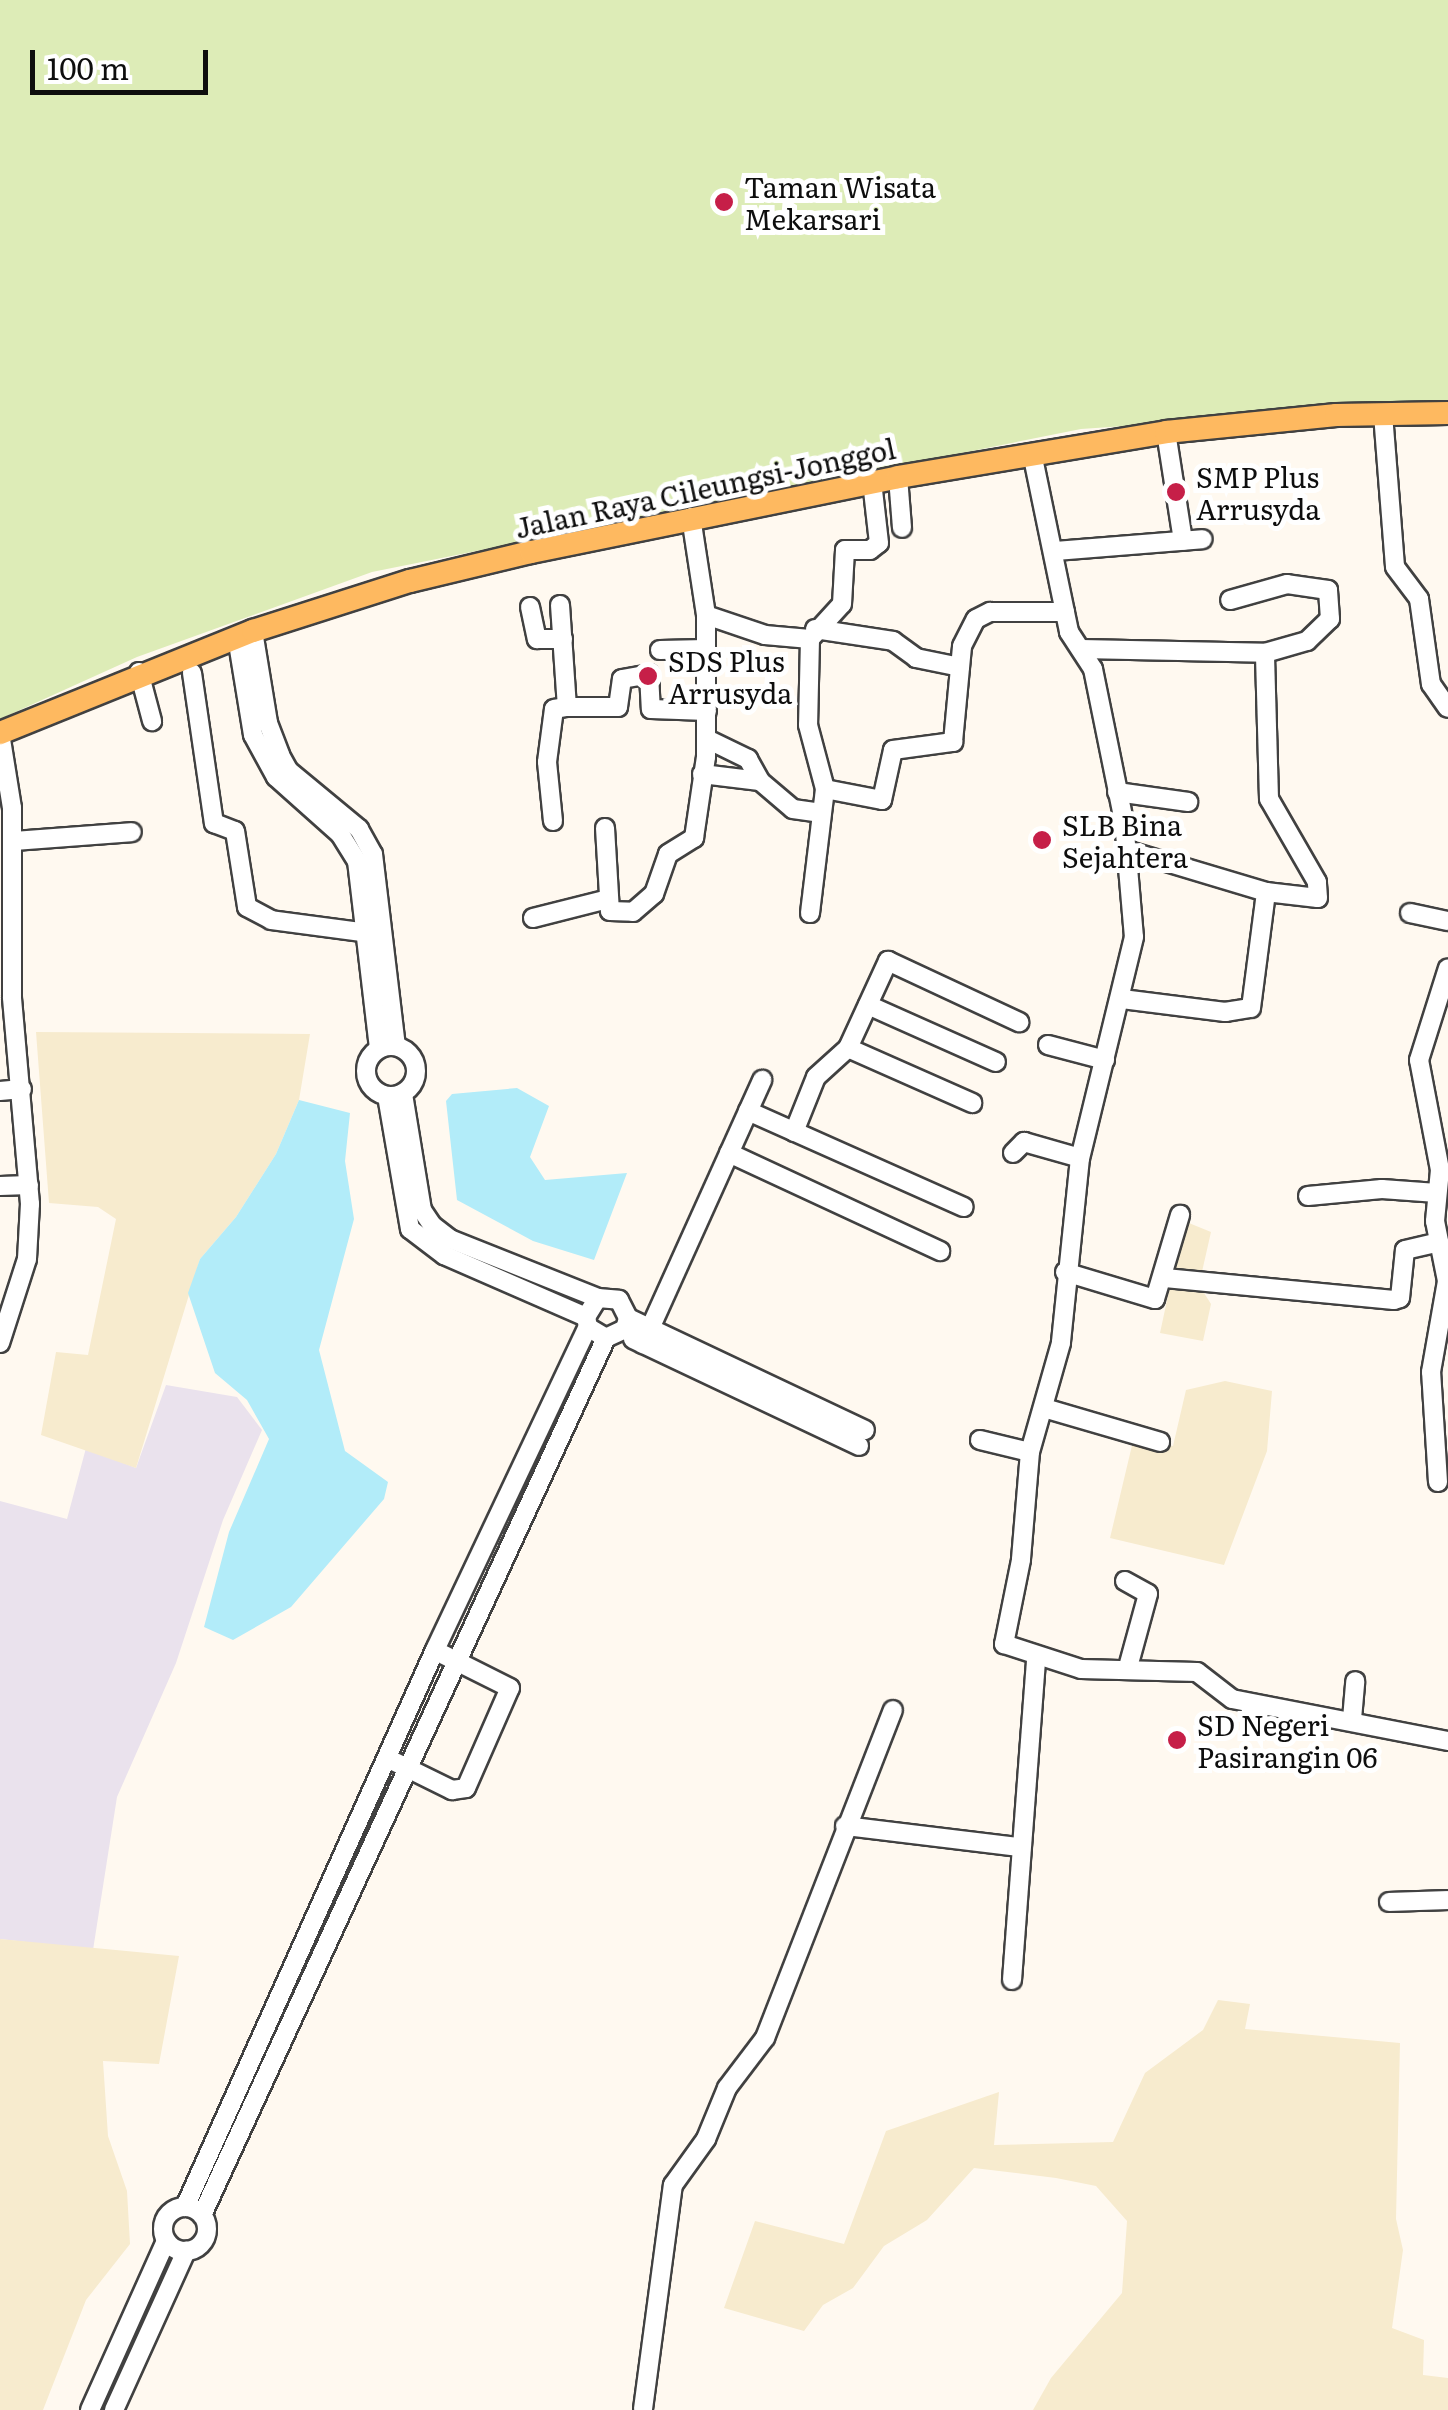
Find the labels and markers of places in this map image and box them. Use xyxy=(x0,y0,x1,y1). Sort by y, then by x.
place label: Taman Wisata Mekarsari xyxy=(744,169,936,235)
marker: Taman Wisata Mekarsari xyxy=(713,191,735,213)
place label: SMP Plus Arrusyda xyxy=(1196,459,1320,525)
marker: SMP Plus Arrusyda xyxy=(1165,481,1187,503)
place label: SDS Plus Arrusyda xyxy=(668,643,792,709)
marker: SDS Plus Arrusyda xyxy=(637,665,659,687)
place label: SLB Bina Sejahtera xyxy=(1062,807,1188,873)
marker: SLB Bina Sejahtera xyxy=(1031,829,1053,851)
place label: SD Negeri Pasirangin 06 xyxy=(1197,1707,1378,1773)
marker: SD Negeri Pasirangin 06 xyxy=(1166,1729,1188,1751)

